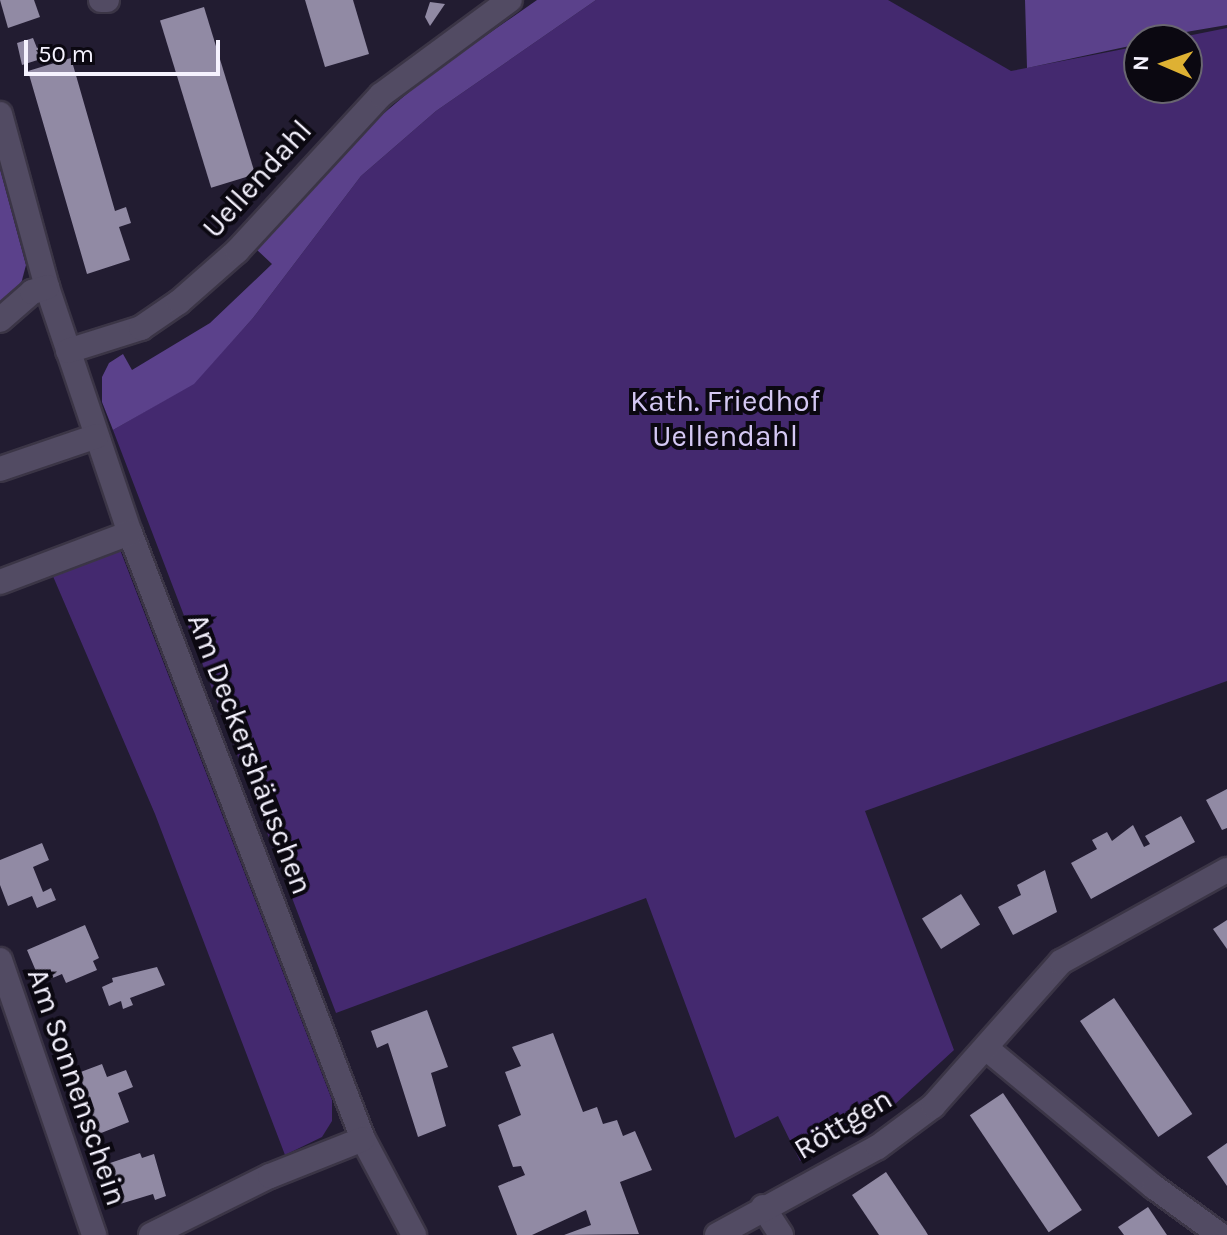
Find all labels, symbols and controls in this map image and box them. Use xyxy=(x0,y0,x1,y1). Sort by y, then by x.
scale bar xyxy=(28,24,224,74)
north arrow xyxy=(1123,24,1203,104)
text: 50 m xyxy=(38,40,94,68)
text: N xyxy=(1128,55,1154,72)
street label: Uellendahl xyxy=(195,113,319,245)
park label: Kath. Friedhof Uellendahl xyxy=(630,383,820,454)
street label: Am Deckershäuschen xyxy=(180,609,320,899)
street label: Am Sonnenschein xyxy=(20,964,134,1210)
street label: Röttgen xyxy=(788,1081,898,1167)

